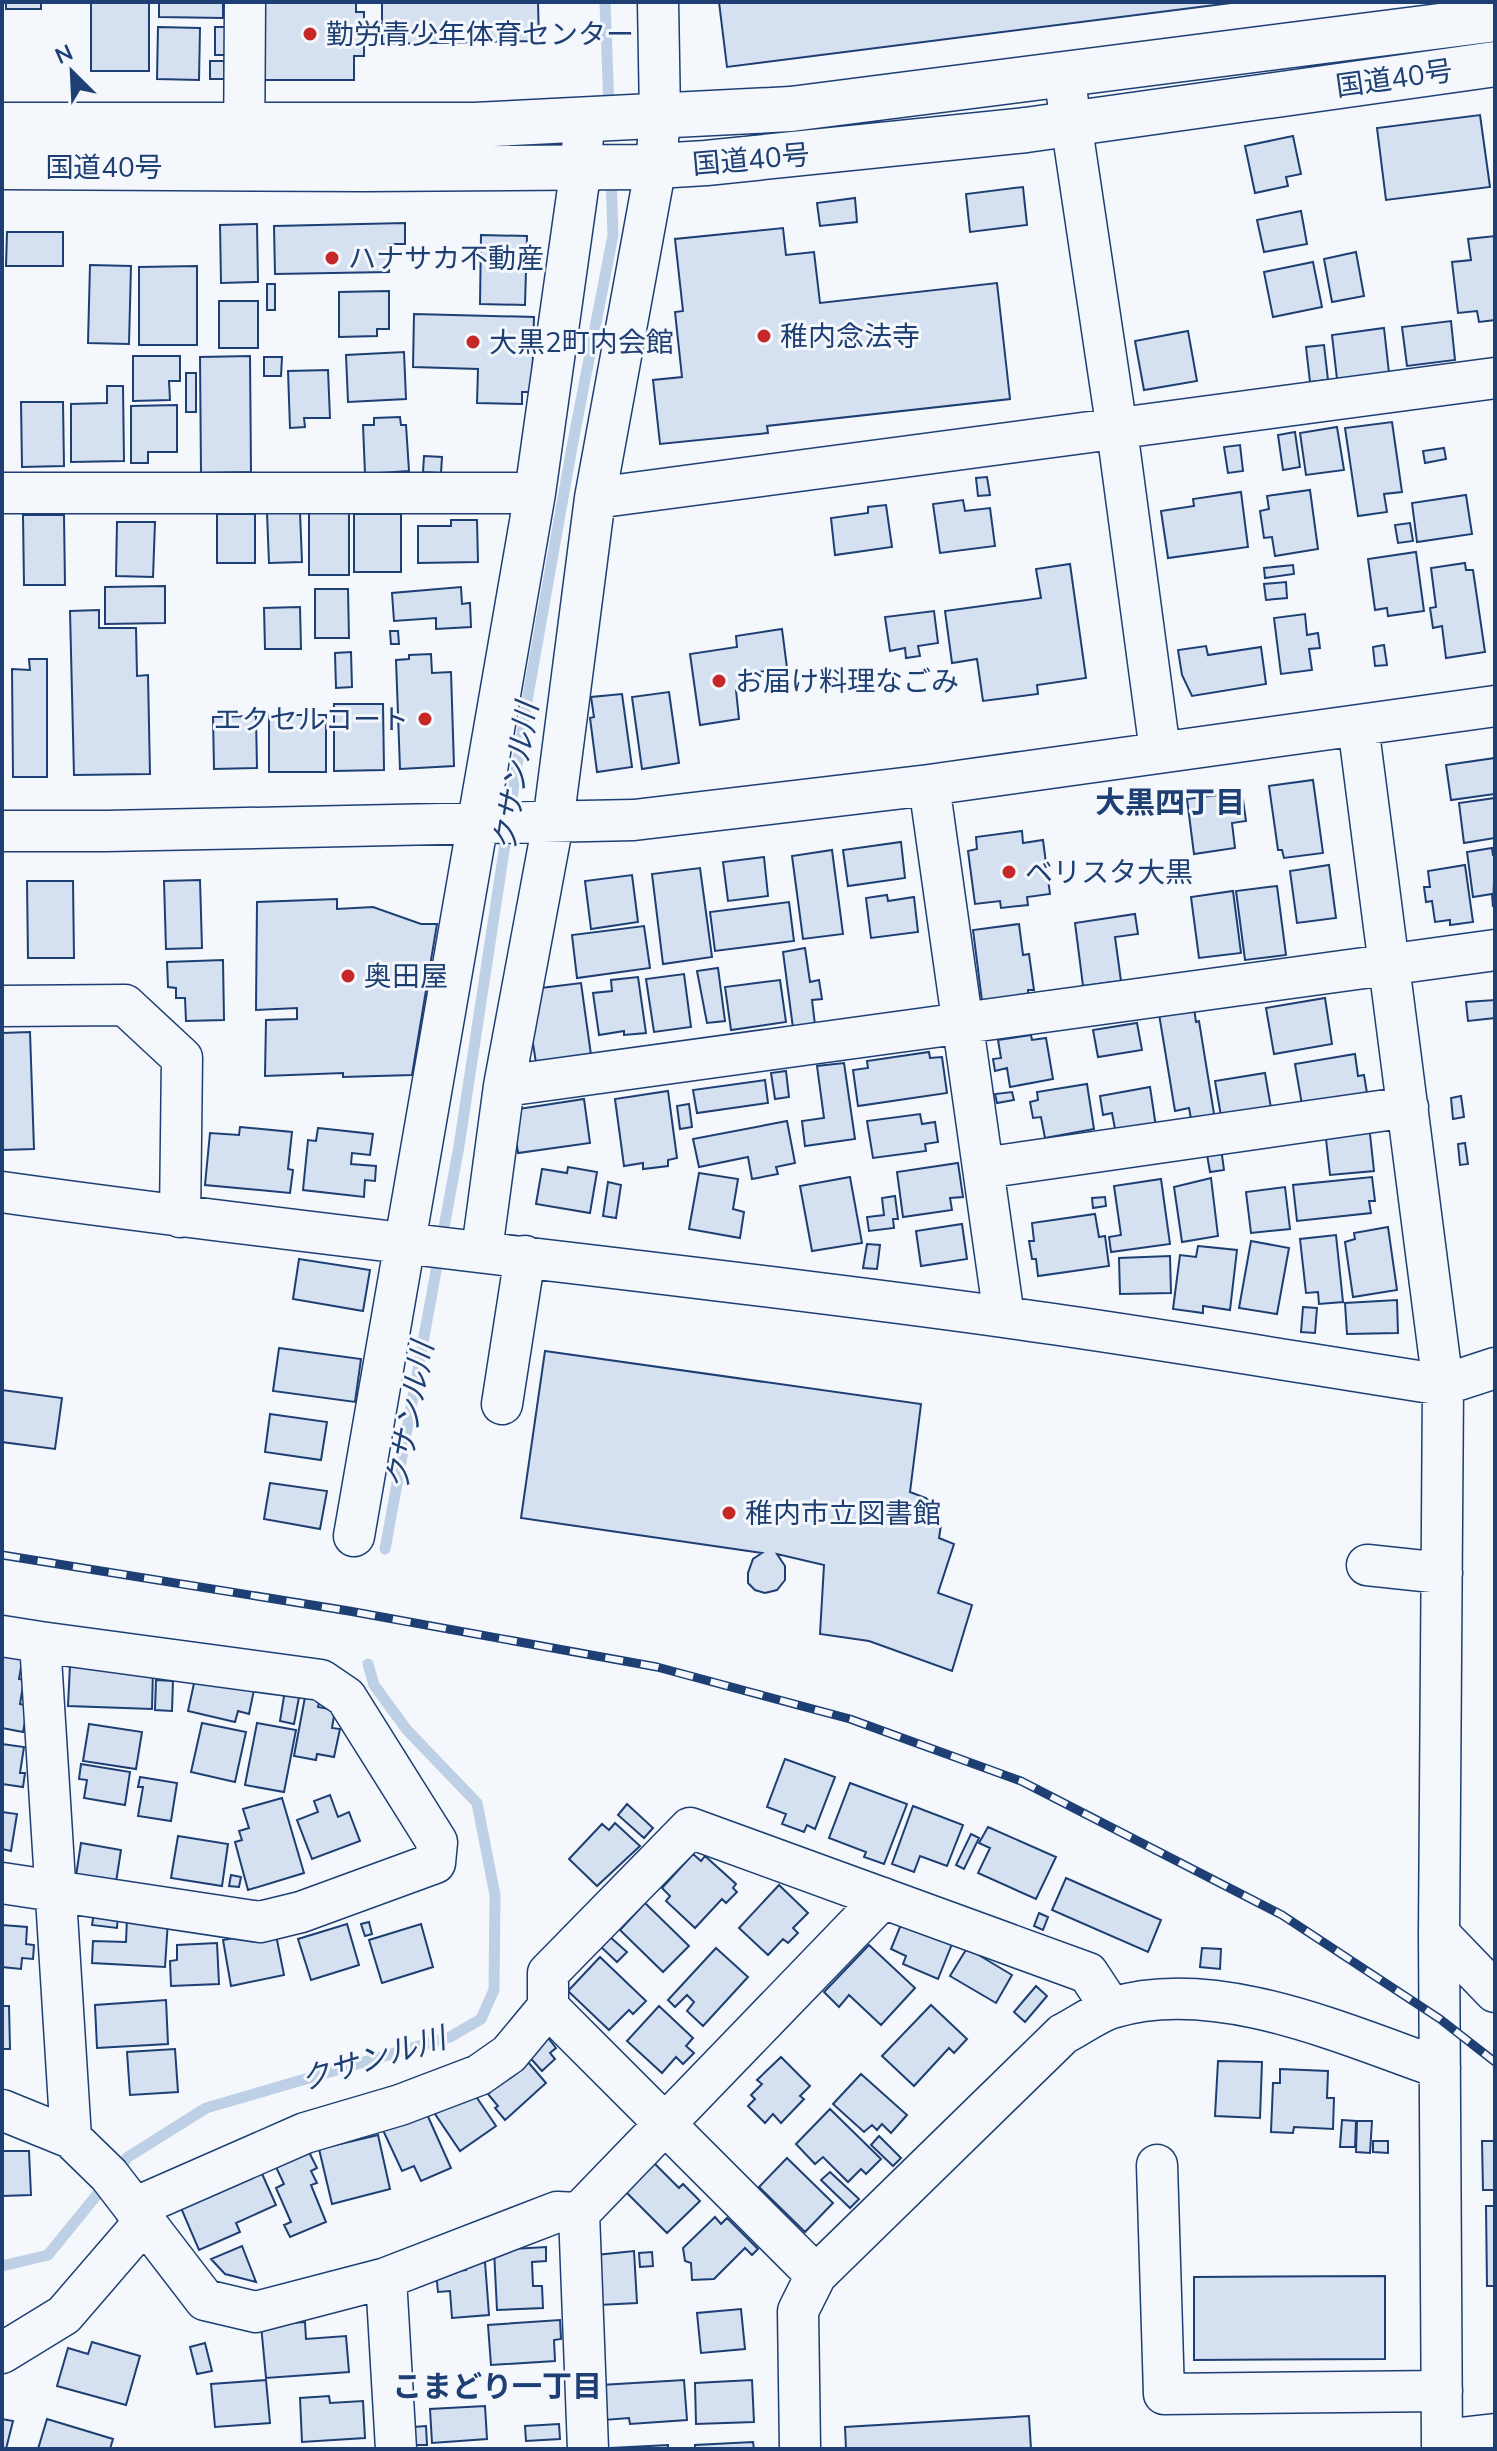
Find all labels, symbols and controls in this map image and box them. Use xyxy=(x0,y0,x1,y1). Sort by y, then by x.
place label: 勤労青少年体育センター xyxy=(326,16,634,54)
marker: 勤労青少年体育センター xyxy=(301,25,319,43)
north arrow xyxy=(32,32,112,112)
text: N xyxy=(51,38,78,72)
street label: 国道40号 xyxy=(1333,52,1455,106)
street label: 国道40号 xyxy=(691,136,811,184)
street label: 国道40号 xyxy=(45,149,163,187)
place label: ハナサカ不動産 xyxy=(348,240,544,278)
marker: ハナサカ不動産 xyxy=(323,249,341,267)
place label: 稚内念法寺 xyxy=(780,318,920,356)
place label: 大黒2町内会館 xyxy=(489,324,674,362)
marker: 稚内念法寺 xyxy=(755,327,773,345)
marker: 大黒2町内会館 xyxy=(464,333,482,351)
place label: お届け料理なごみ xyxy=(735,663,959,701)
marker: お届け料理なごみ xyxy=(710,672,728,690)
water label: クサンル川 xyxy=(485,697,549,854)
place label: エクセルコート xyxy=(214,701,409,739)
marker: エクセルコート xyxy=(416,710,434,728)
district label: 大黒四丁目 xyxy=(1095,783,1245,824)
place label: ベリスタ大黒 xyxy=(1025,854,1193,892)
marker: ベリスタ大黒 xyxy=(1000,863,1018,881)
place label: 奥田屋 xyxy=(364,958,448,996)
marker: 奥田屋 xyxy=(339,967,357,985)
water label: クサンル川 xyxy=(377,1336,444,1494)
place label: 稚内市立図書館 xyxy=(745,1495,941,1533)
marker: 稚内市立図書館 xyxy=(720,1504,738,1522)
water label: クサンル川 xyxy=(295,2017,454,2101)
district label: こまどり一丁目 xyxy=(392,2367,602,2408)

